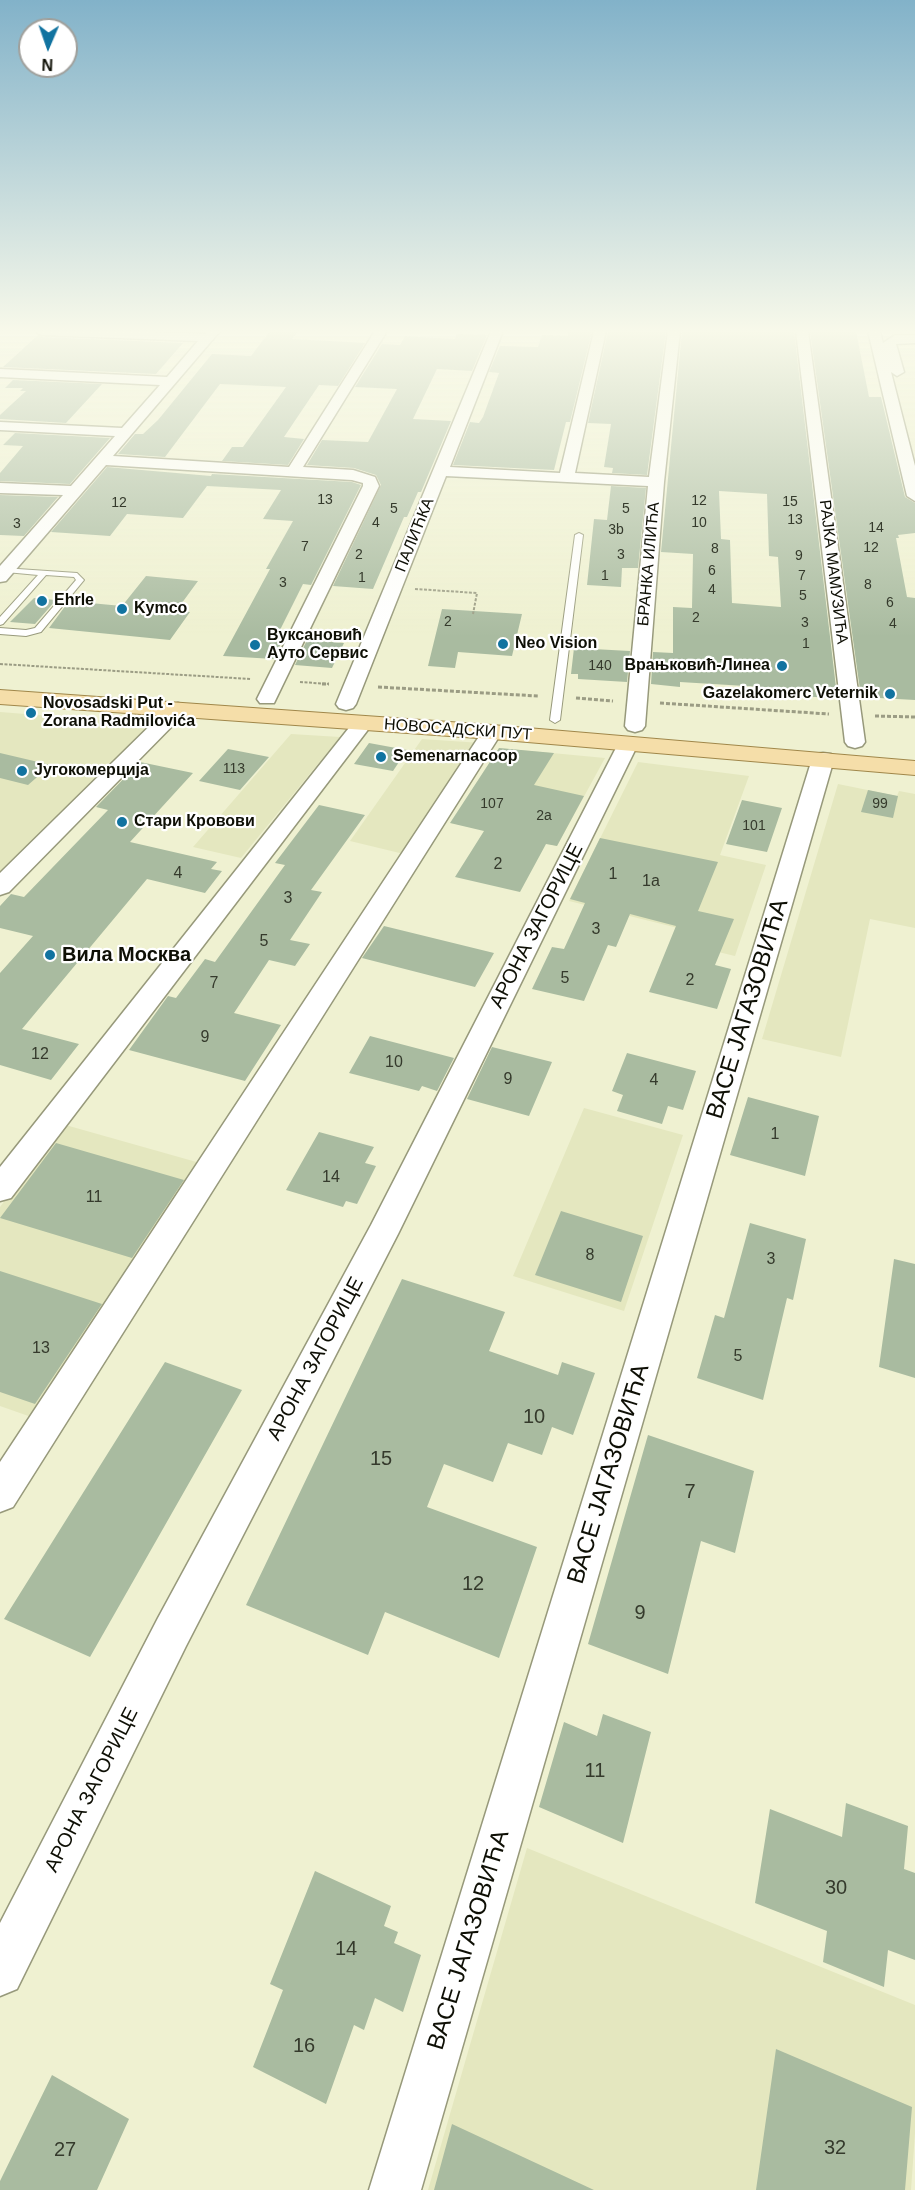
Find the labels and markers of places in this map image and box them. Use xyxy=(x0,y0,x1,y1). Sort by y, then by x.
place label: Ehrle xyxy=(54,591,94,611)
marker: Ehrle xyxy=(35,594,49,608)
place label: Kymco xyxy=(134,599,187,619)
marker: Kymco xyxy=(115,602,129,616)
place label: Вуксановић Ауто Сервис xyxy=(267,626,368,664)
place label: Neo Vision xyxy=(515,634,597,654)
marker: Neo Vision xyxy=(496,637,510,651)
marker: Вуксановић Ауто Сервис xyxy=(248,638,262,652)
place label: Врањковић-Линеа xyxy=(624,656,770,676)
marker: Врањковић-Линеа xyxy=(775,659,789,673)
place label: Gazelakomerc Veternik xyxy=(703,684,878,704)
marker: Gazelakomerc Veternik xyxy=(883,687,897,701)
place label: Novosadski Put - Zorana Radmilovića xyxy=(43,694,195,732)
marker: Novosadski Put - Zorana Radmilovića xyxy=(24,706,38,720)
place label: Semenarnacoop xyxy=(393,747,517,767)
marker: Semenarnacoop xyxy=(374,750,388,764)
place label: Југокомерција xyxy=(34,761,149,781)
marker: Југокомерција xyxy=(15,764,29,778)
place label: Стари Кровови xyxy=(134,812,255,832)
marker: Стари Кровови xyxy=(115,815,129,829)
place label: Вила Москва xyxy=(62,943,191,967)
marker: Вила Москва xyxy=(43,948,57,962)

